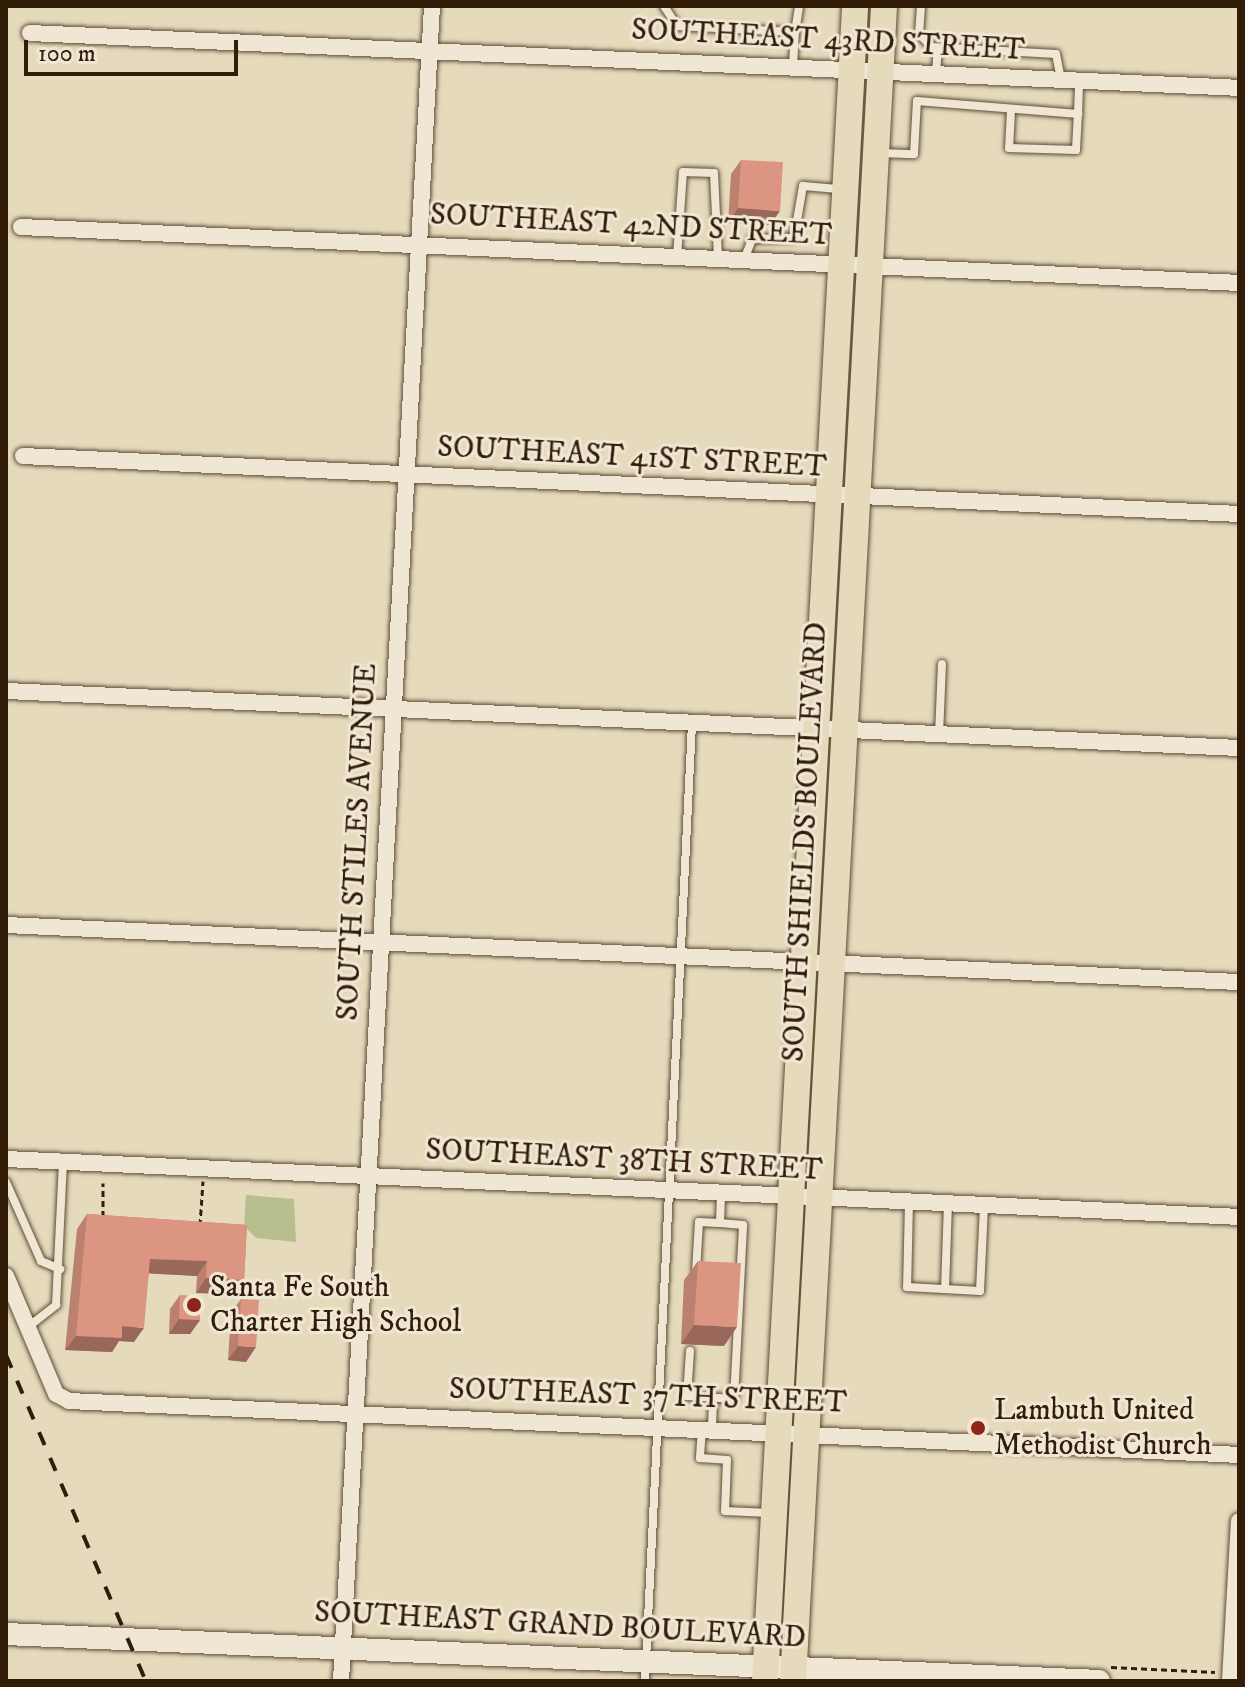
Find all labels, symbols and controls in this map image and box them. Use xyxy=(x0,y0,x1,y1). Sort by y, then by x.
street label: SOUTHEAST 43RD STREET xyxy=(630,13,1026,69)
scale bar xyxy=(28,24,242,74)
text: 100 m xyxy=(38,39,96,69)
street label: SOUTHEAST 42ND STREET xyxy=(429,197,833,255)
street label: SOUTHEAST 41ST STREET xyxy=(436,430,828,486)
street label: SOUTH SHIELDS BOULEVARD xyxy=(777,621,835,1063)
street label: SOUTH STILES AVENUE xyxy=(331,662,385,1022)
street label: SOUTHEAST 38TH STREET xyxy=(425,1133,823,1189)
place label: Santa Fe South Charter High School xyxy=(210,1270,461,1340)
marker: Santa Fe South Charter High School xyxy=(185,1296,203,1314)
street label: SOUTHEAST 37TH STREET xyxy=(448,1372,848,1422)
place label: Lambuth United Methodist Church xyxy=(994,1393,1212,1464)
marker: Lambuth United Methodist Church xyxy=(969,1419,987,1437)
street label: SOUTHEAST GRAND BOULEVARD xyxy=(313,1595,807,1657)

